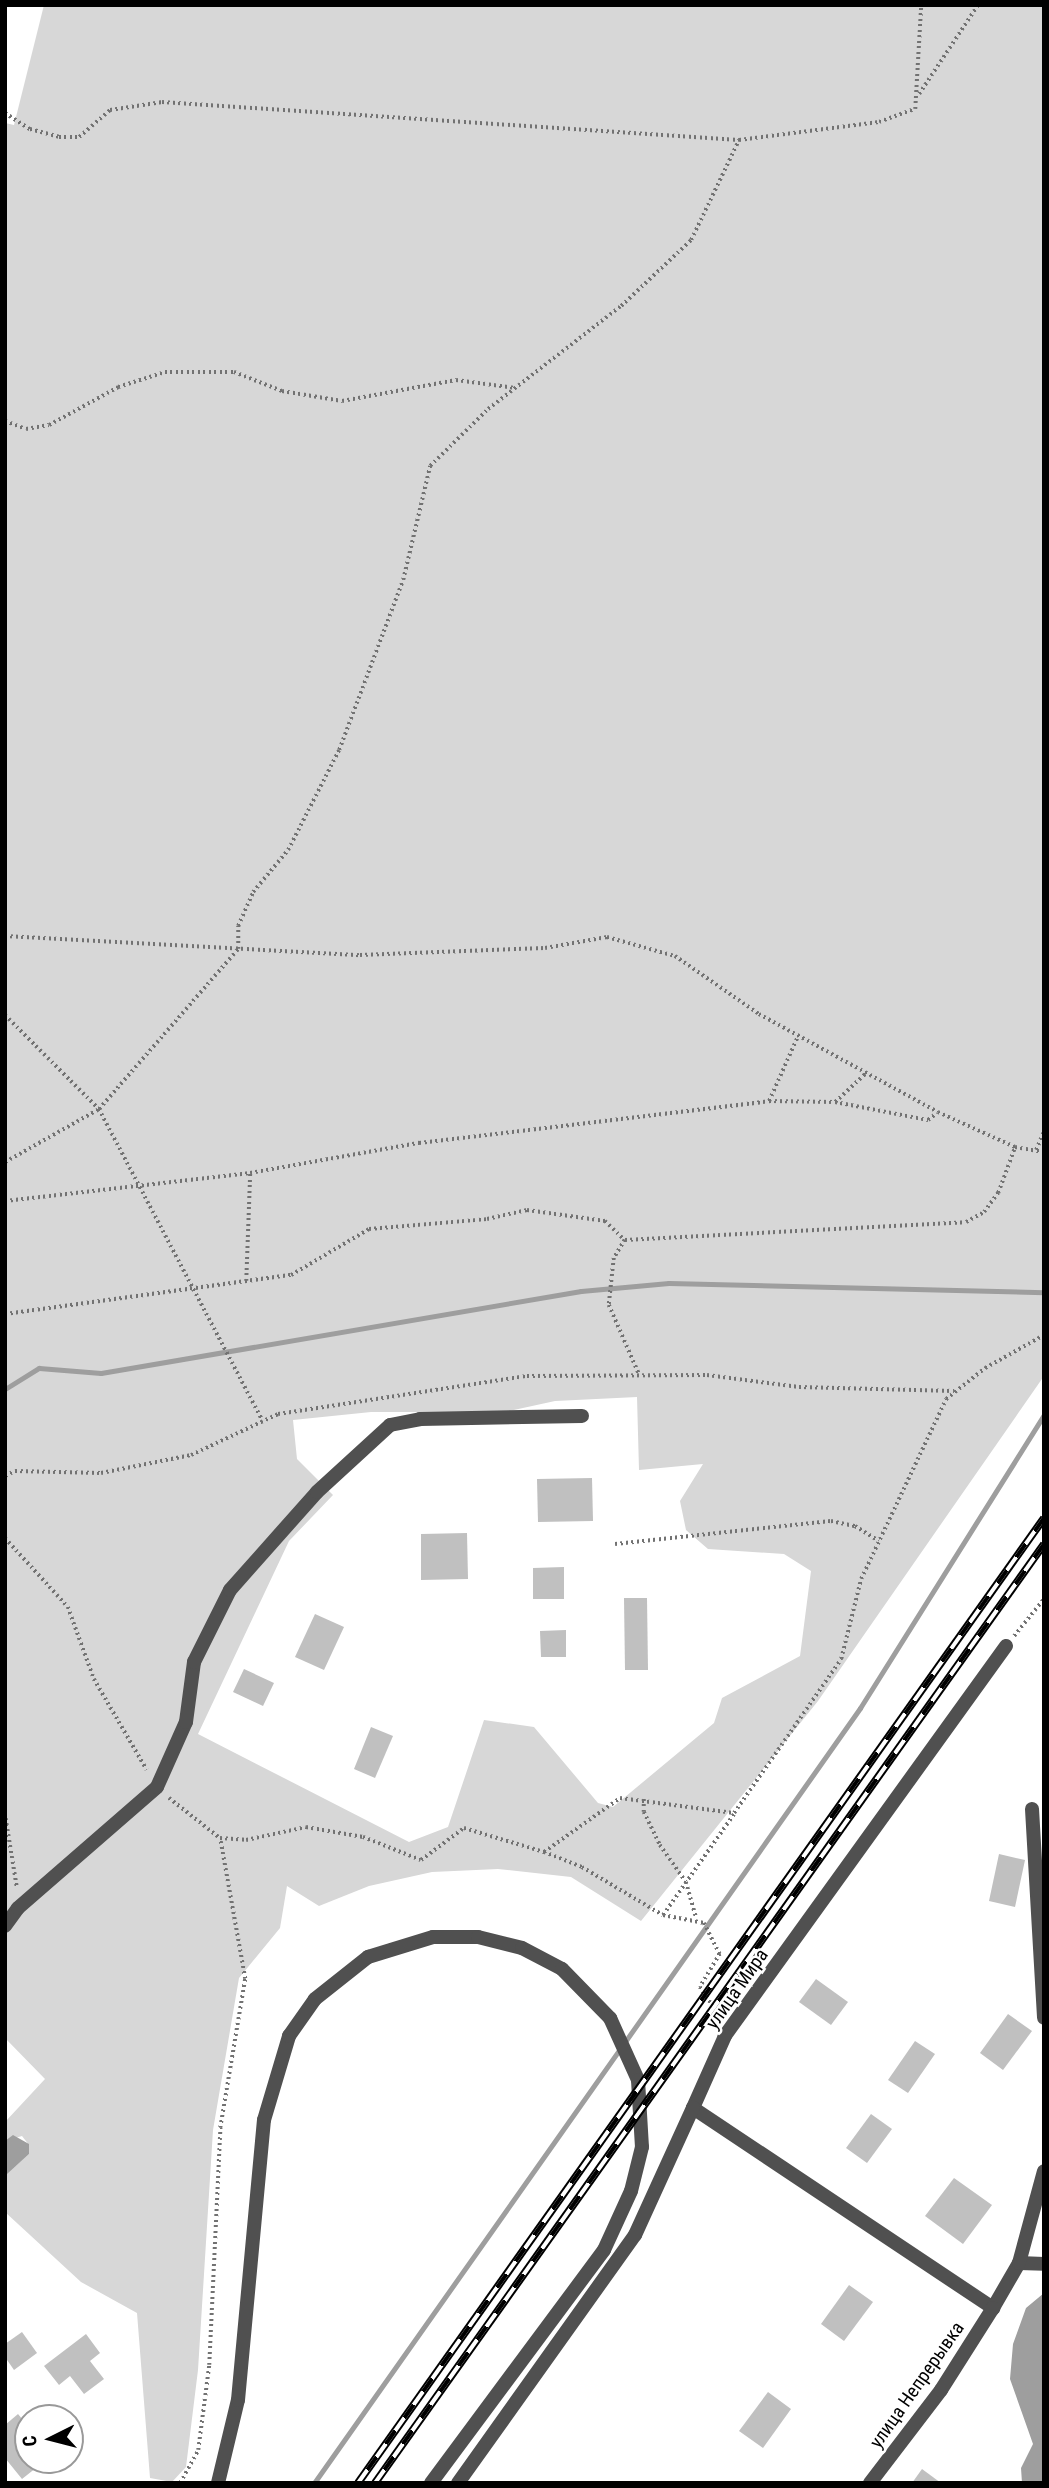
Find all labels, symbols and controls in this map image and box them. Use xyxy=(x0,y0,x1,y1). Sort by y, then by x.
street label: улица Мира xyxy=(701,1944,773,2034)
street label: улица Непрерывка xyxy=(865,2317,969,2453)
north arrow xyxy=(14,2404,84,2474)
text: С xyxy=(18,2434,42,2448)

